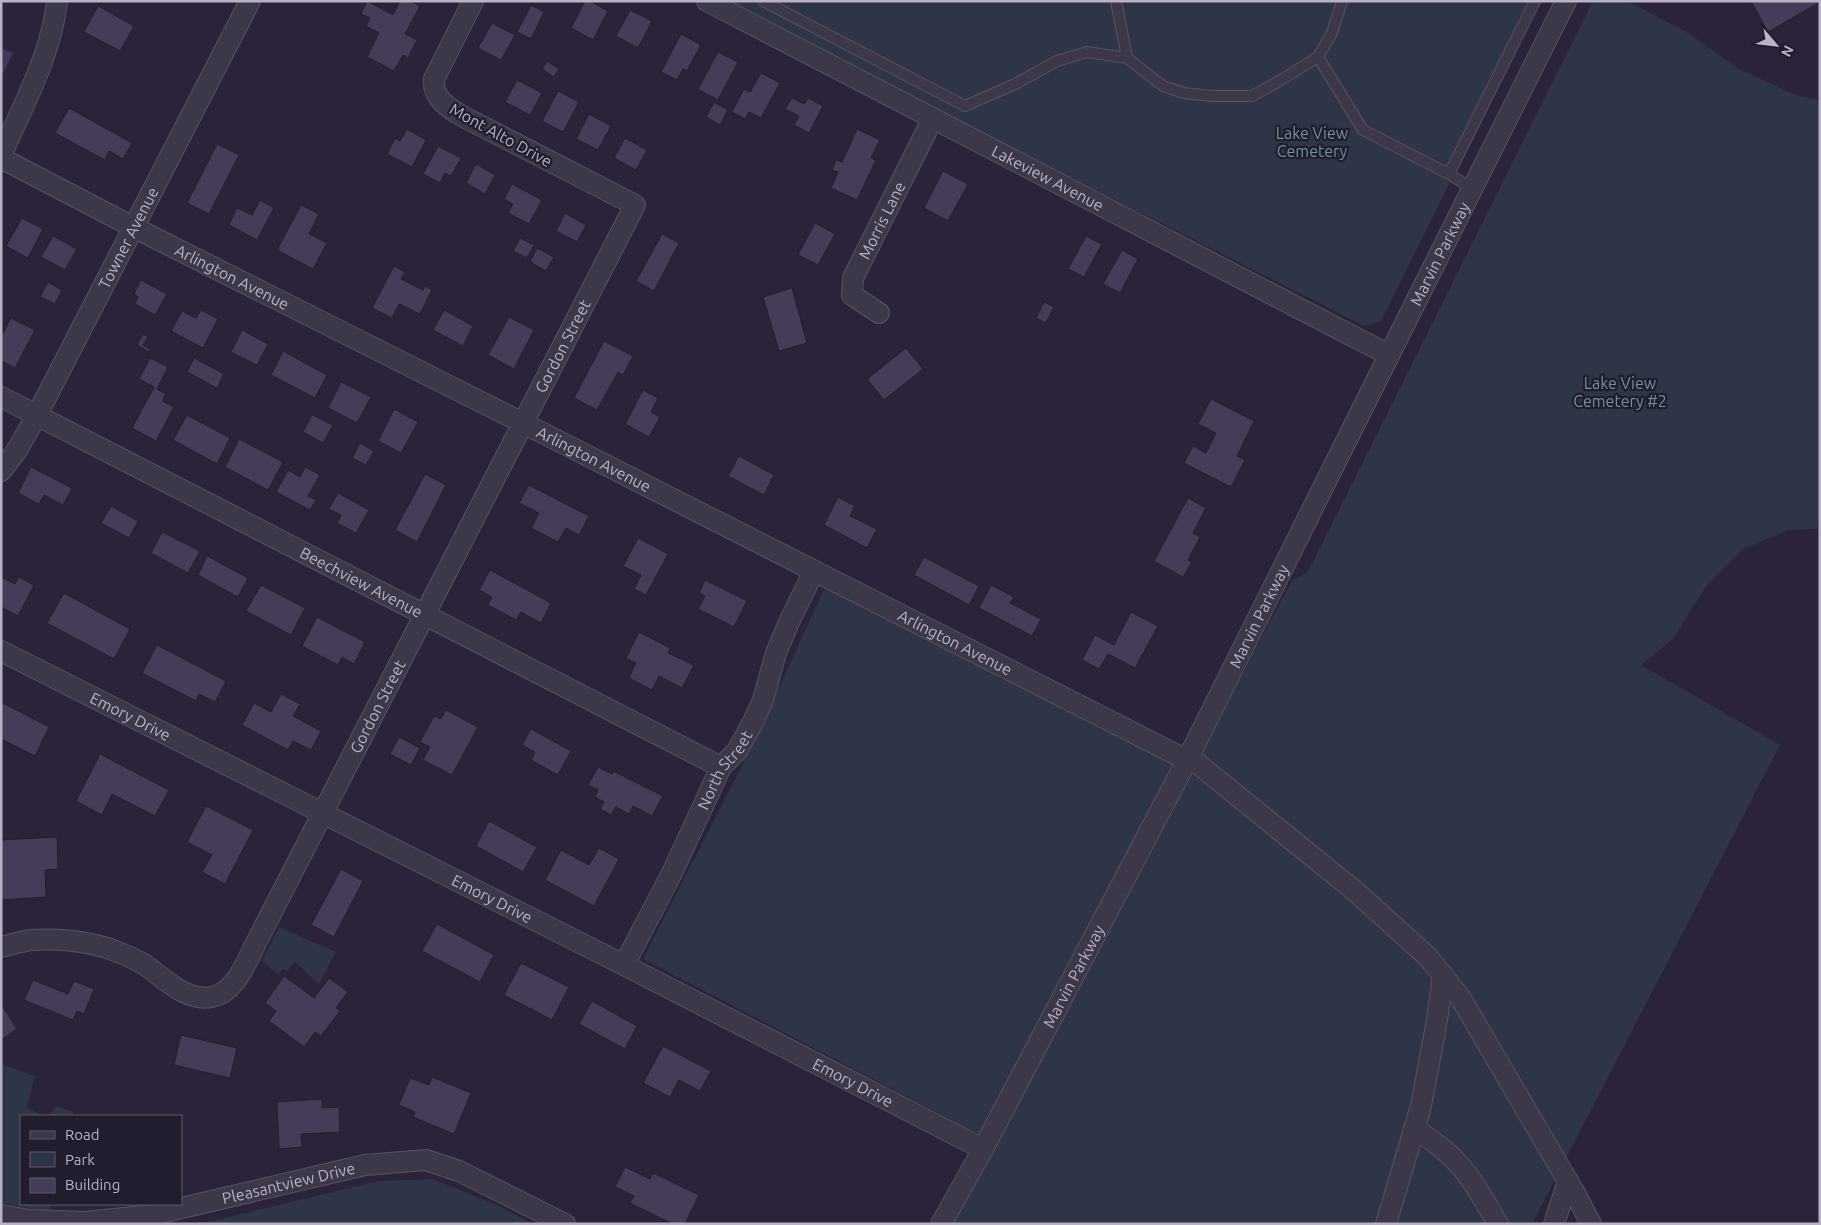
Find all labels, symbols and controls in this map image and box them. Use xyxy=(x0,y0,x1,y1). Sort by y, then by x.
north arrow xyxy=(1751,20,1801,70)
text: N xyxy=(1778,43,1797,59)
street label: Mont Alto Drive xyxy=(447,99,555,171)
park label: Lake View Cemetery xyxy=(1276,124,1349,160)
street label: Lakeview Avenue xyxy=(989,141,1107,214)
street label: Morris Lane xyxy=(855,179,909,262)
street label: Towner Avenue xyxy=(95,184,162,292)
street label: Marvin Parkway xyxy=(1406,199,1473,309)
street label: Arlington Avenue xyxy=(172,241,292,313)
street label: Gordon Street xyxy=(531,296,594,396)
park label: Lake View Cemetery #2 xyxy=(1573,374,1667,410)
street label: Arlington Avenue xyxy=(534,423,654,495)
street label: Beechview Avenue xyxy=(297,543,425,621)
street label: Marvin Parkway xyxy=(1225,561,1292,671)
street label: Arlington Avenue xyxy=(895,606,1015,679)
street label: Gordon Street xyxy=(346,656,409,756)
street label: Emory Drive xyxy=(87,688,174,744)
street label: North Street xyxy=(694,727,756,812)
street label: Emory Drive xyxy=(449,871,535,926)
street label: Marvin Parkway xyxy=(1039,922,1108,1031)
street label: Emory Drive xyxy=(810,1054,896,1110)
legend xyxy=(20,1115,182,1205)
text: Road xyxy=(65,1126,100,1143)
text: Park xyxy=(65,1151,95,1168)
street label: Pleasantview Drive xyxy=(220,1159,357,1207)
text: Building xyxy=(65,1176,120,1193)

